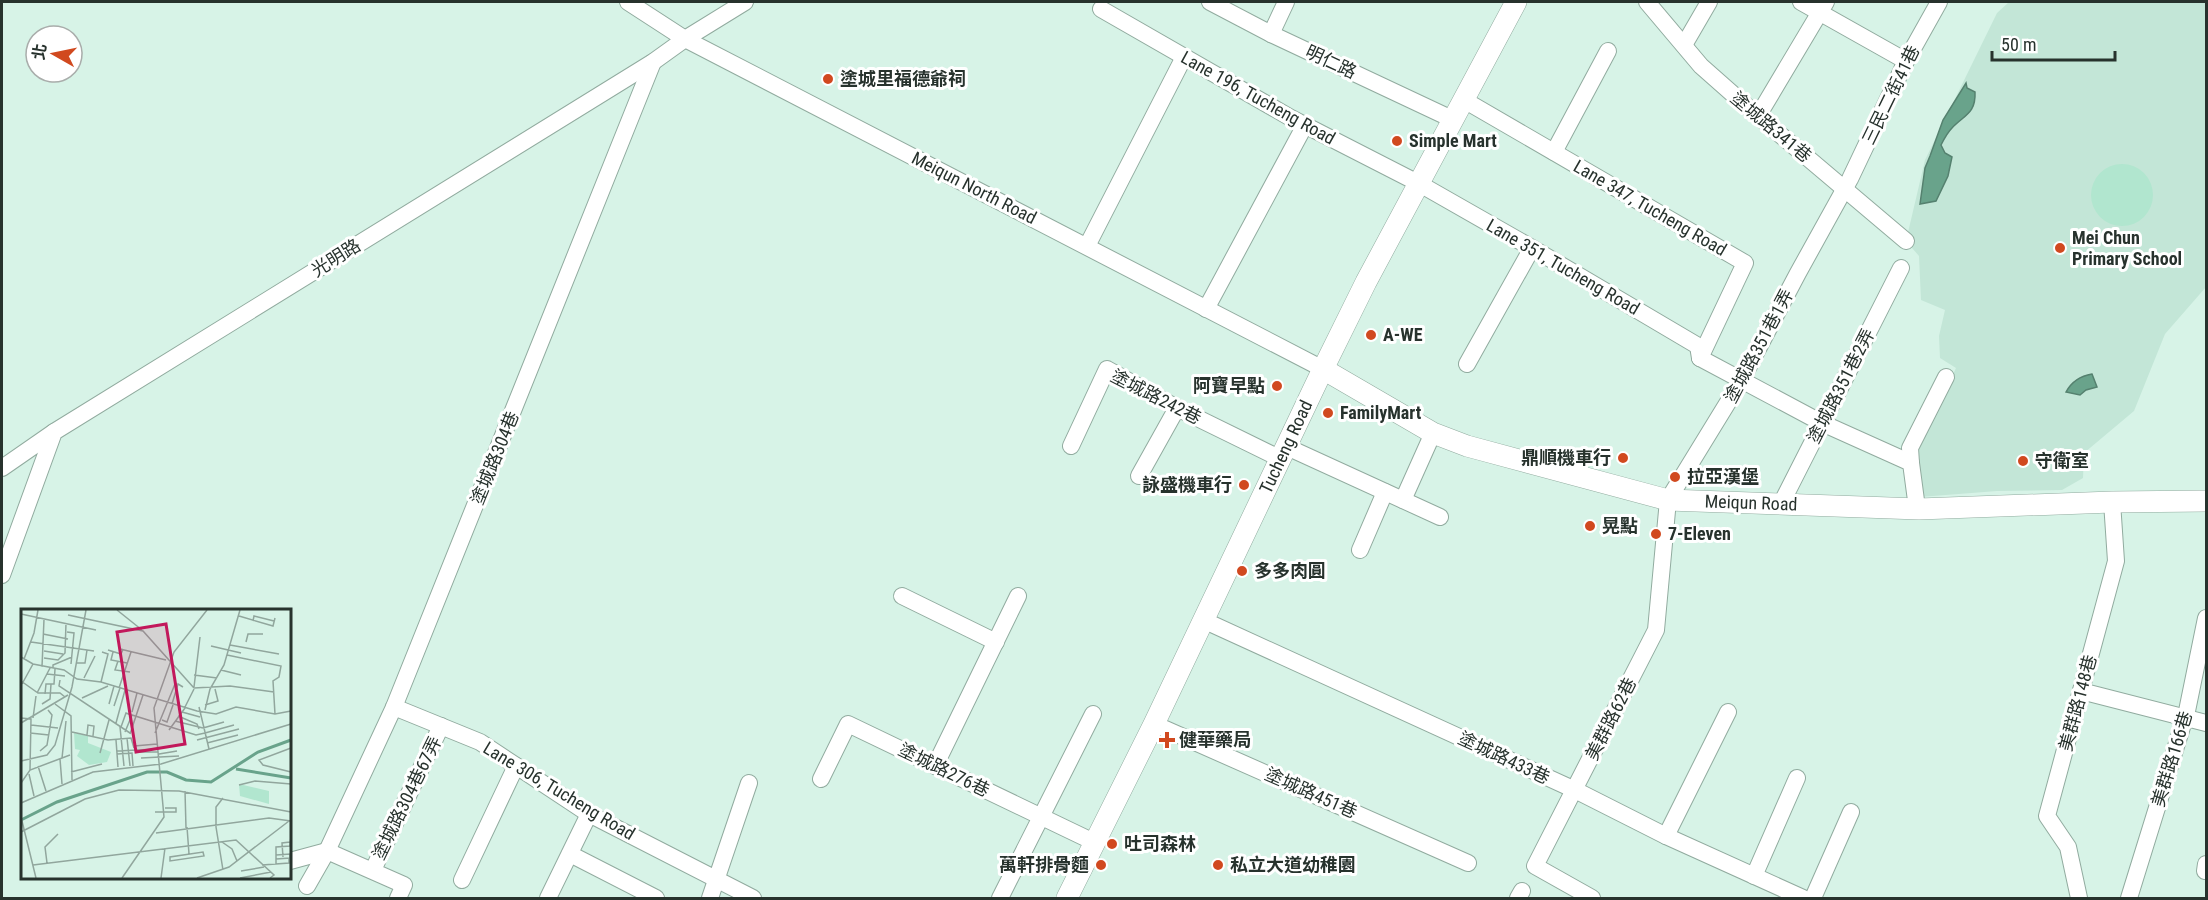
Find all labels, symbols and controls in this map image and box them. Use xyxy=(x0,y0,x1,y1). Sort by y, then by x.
north arrow xyxy=(24,24,84,84)
scale bar xyxy=(1992,24,2115,62)
text: 50 m xyxy=(2001,34,2036,55)
street label: 明仁路 xyxy=(1302,41,1360,82)
text: 北 xyxy=(29,42,50,61)
street label: 三民二街41巷 xyxy=(1857,42,1924,148)
street label: Lane 196, Tucheng Road xyxy=(1177,46,1339,149)
place label: 塗城里福德爺祠 xyxy=(840,68,966,89)
marker: 塗城里福德爺祠 xyxy=(821,72,835,86)
street label: 塗城路341巷 xyxy=(1727,87,1816,166)
place label: Simple Mart xyxy=(1409,130,1497,151)
marker: Simple Mart xyxy=(1390,134,1404,148)
street label: Meiqun North Road xyxy=(908,147,1040,228)
street label: Lane 347, Tucheng Road xyxy=(1570,155,1730,260)
street label: Lane 351, Tucheng Road xyxy=(1483,214,1643,319)
place label: Mei Chun Primary School xyxy=(2072,227,2182,269)
street label: 光明路 xyxy=(307,234,364,281)
marker: Mei Chun Primary School xyxy=(2053,241,2067,255)
street label: 塗城路351巷1弄 xyxy=(1720,285,1797,406)
place label: A-WE xyxy=(1383,324,1423,345)
street label: 塗城路351巷2弄 xyxy=(1803,325,1878,446)
marker: A-WE xyxy=(1364,328,1378,342)
street label: 塗城路242巷 xyxy=(1108,365,1205,428)
place label: 阿寶早點 xyxy=(1193,375,1265,396)
marker: 阿寶早點 xyxy=(1270,379,1284,393)
street label: Tucheng Road xyxy=(1255,397,1316,497)
place label: FamilyMart xyxy=(1340,402,1422,423)
marker: FamilyMart xyxy=(1321,406,1335,420)
street label: 塗城路304巷 xyxy=(466,408,523,507)
place label: 鼎順機車行 xyxy=(1521,447,1611,468)
place label: 守衛室 xyxy=(2035,450,2089,471)
marker: 鼎順機車行 xyxy=(1616,451,1630,465)
marker: 守衛室 xyxy=(2016,454,2030,468)
place label: 拉亞漢堡 xyxy=(1687,466,1759,487)
marker: 拉亞漢堡 xyxy=(1668,470,1682,484)
place label: 詠盛機車行 xyxy=(1142,474,1232,495)
marker: 詠盛機車行 xyxy=(1237,478,1251,492)
street label: Meiqun Road xyxy=(1704,490,1798,515)
place label: 晃點 xyxy=(1602,515,1638,536)
marker: 晃點 xyxy=(1583,519,1597,533)
place label: 7-Eleven xyxy=(1668,523,1731,544)
marker: 7-Eleven xyxy=(1649,527,1663,541)
place label: 多多肉圓 xyxy=(1254,560,1326,581)
marker: 多多肉圓 xyxy=(1235,564,1249,578)
inset map xyxy=(21,609,291,879)
street label: 美群路148巷 xyxy=(2055,652,2100,753)
street label: 美群路62巷 xyxy=(1581,674,1640,764)
street label: 美群路166巷 xyxy=(2147,709,2196,809)
street label: 塗城路433巷 xyxy=(1455,727,1553,788)
place label: 健華藥局 xyxy=(1179,729,1251,750)
street label: 塗城路304巷67弄 xyxy=(368,733,445,863)
marker: 健華藥局 xyxy=(1160,733,1174,747)
street label: Lane 306, Tucheng Road xyxy=(480,737,639,844)
street label: 塗城路276巷 xyxy=(895,738,993,801)
street label: 塗城路451巷 xyxy=(1262,763,1361,822)
place label: 吐司森林 xyxy=(1124,833,1196,854)
marker: 吐司森林 xyxy=(1105,837,1119,851)
place label: 萬軒排骨麵 xyxy=(999,854,1089,875)
place label: 私立大道幼稚園 xyxy=(1230,854,1356,875)
marker: 萬軒排骨麵 xyxy=(1094,858,1108,872)
marker: 私立大道幼稚園 xyxy=(1211,858,1225,872)

